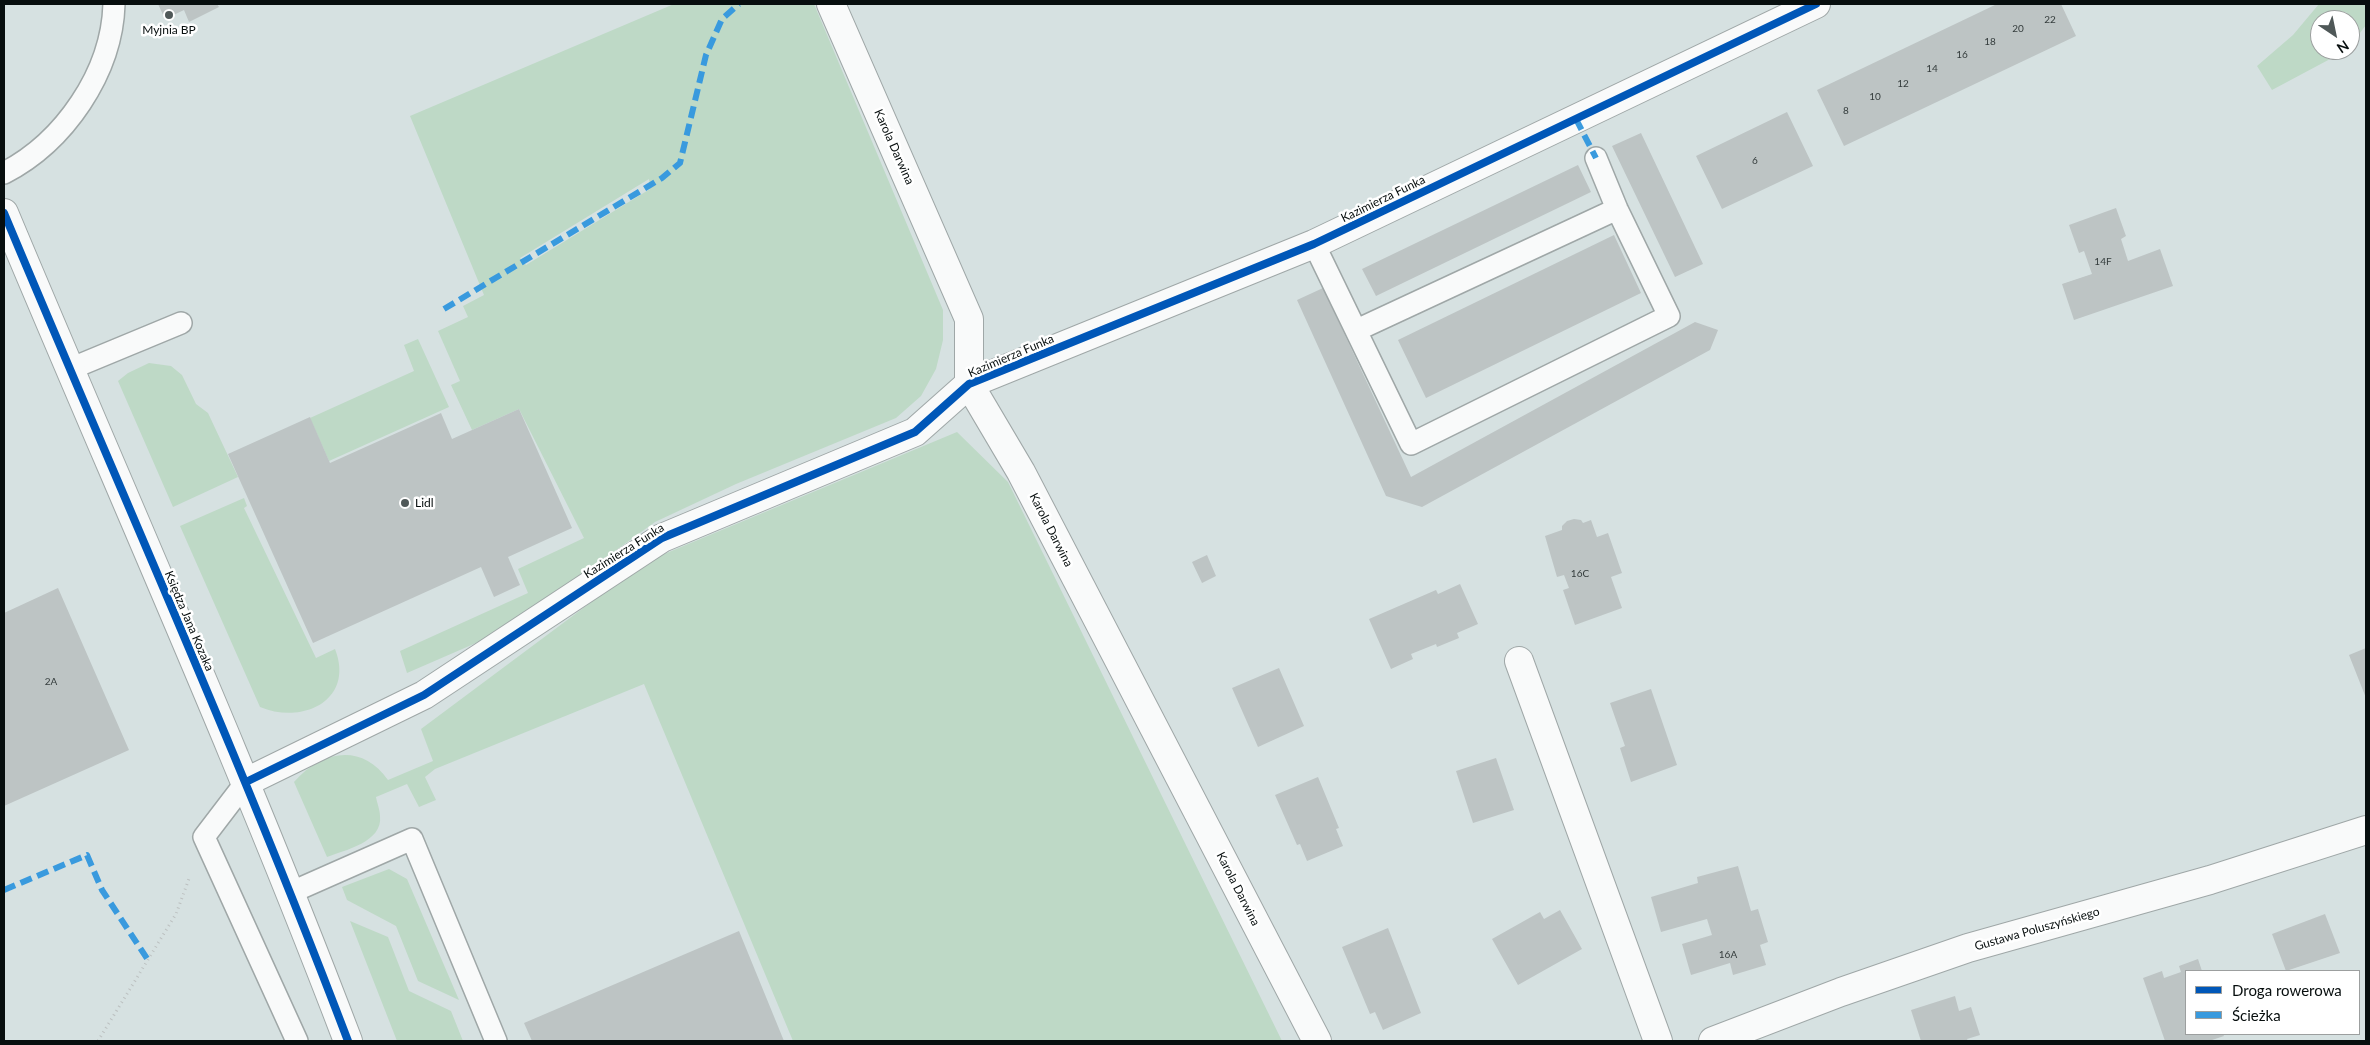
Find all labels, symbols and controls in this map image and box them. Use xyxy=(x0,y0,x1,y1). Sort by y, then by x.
marker: Myjnia BP xyxy=(163,9,175,21)
north arrow xyxy=(2310,10,2360,60)
house number: 22 xyxy=(2044,14,2056,26)
place label: Myjnia BP xyxy=(142,23,196,37)
house number: 20 xyxy=(2012,23,2024,35)
house number: 18 xyxy=(1984,36,1996,48)
text: N xyxy=(2334,37,2352,57)
house number: 16 xyxy=(1956,49,1968,61)
house number: 14 xyxy=(1926,63,1938,75)
house number: 12 xyxy=(1897,78,1909,90)
house number: 10 xyxy=(1869,91,1881,103)
house number: 8 xyxy=(1843,105,1849,117)
street label: Karola Darwina xyxy=(871,107,917,187)
house number: 6 xyxy=(1752,155,1758,167)
street label: Kazimierza Funka xyxy=(1339,172,1427,226)
house number: 14F xyxy=(2094,256,2112,268)
street label: Kazimierza Funka xyxy=(966,331,1056,381)
street label: Karola Darwina xyxy=(1026,491,1076,569)
place label: Lidl xyxy=(415,496,434,510)
marker: Lidl xyxy=(399,497,411,509)
street label: Kazimierza Funka xyxy=(581,521,667,581)
house number: 16C xyxy=(1571,568,1589,580)
street label: Księdza Jana Kozaka xyxy=(161,569,217,673)
house number: 2A xyxy=(45,676,57,688)
street label: Karola Darwina xyxy=(1213,850,1263,928)
street label: Gustawa Poluszyńskiego xyxy=(1973,904,2101,954)
house number: 16A xyxy=(1719,949,1737,961)
legend xyxy=(2185,970,2360,1035)
text: Droga rowerowa xyxy=(2232,981,2342,999)
text: Ścieżka xyxy=(2232,1006,2281,1024)

